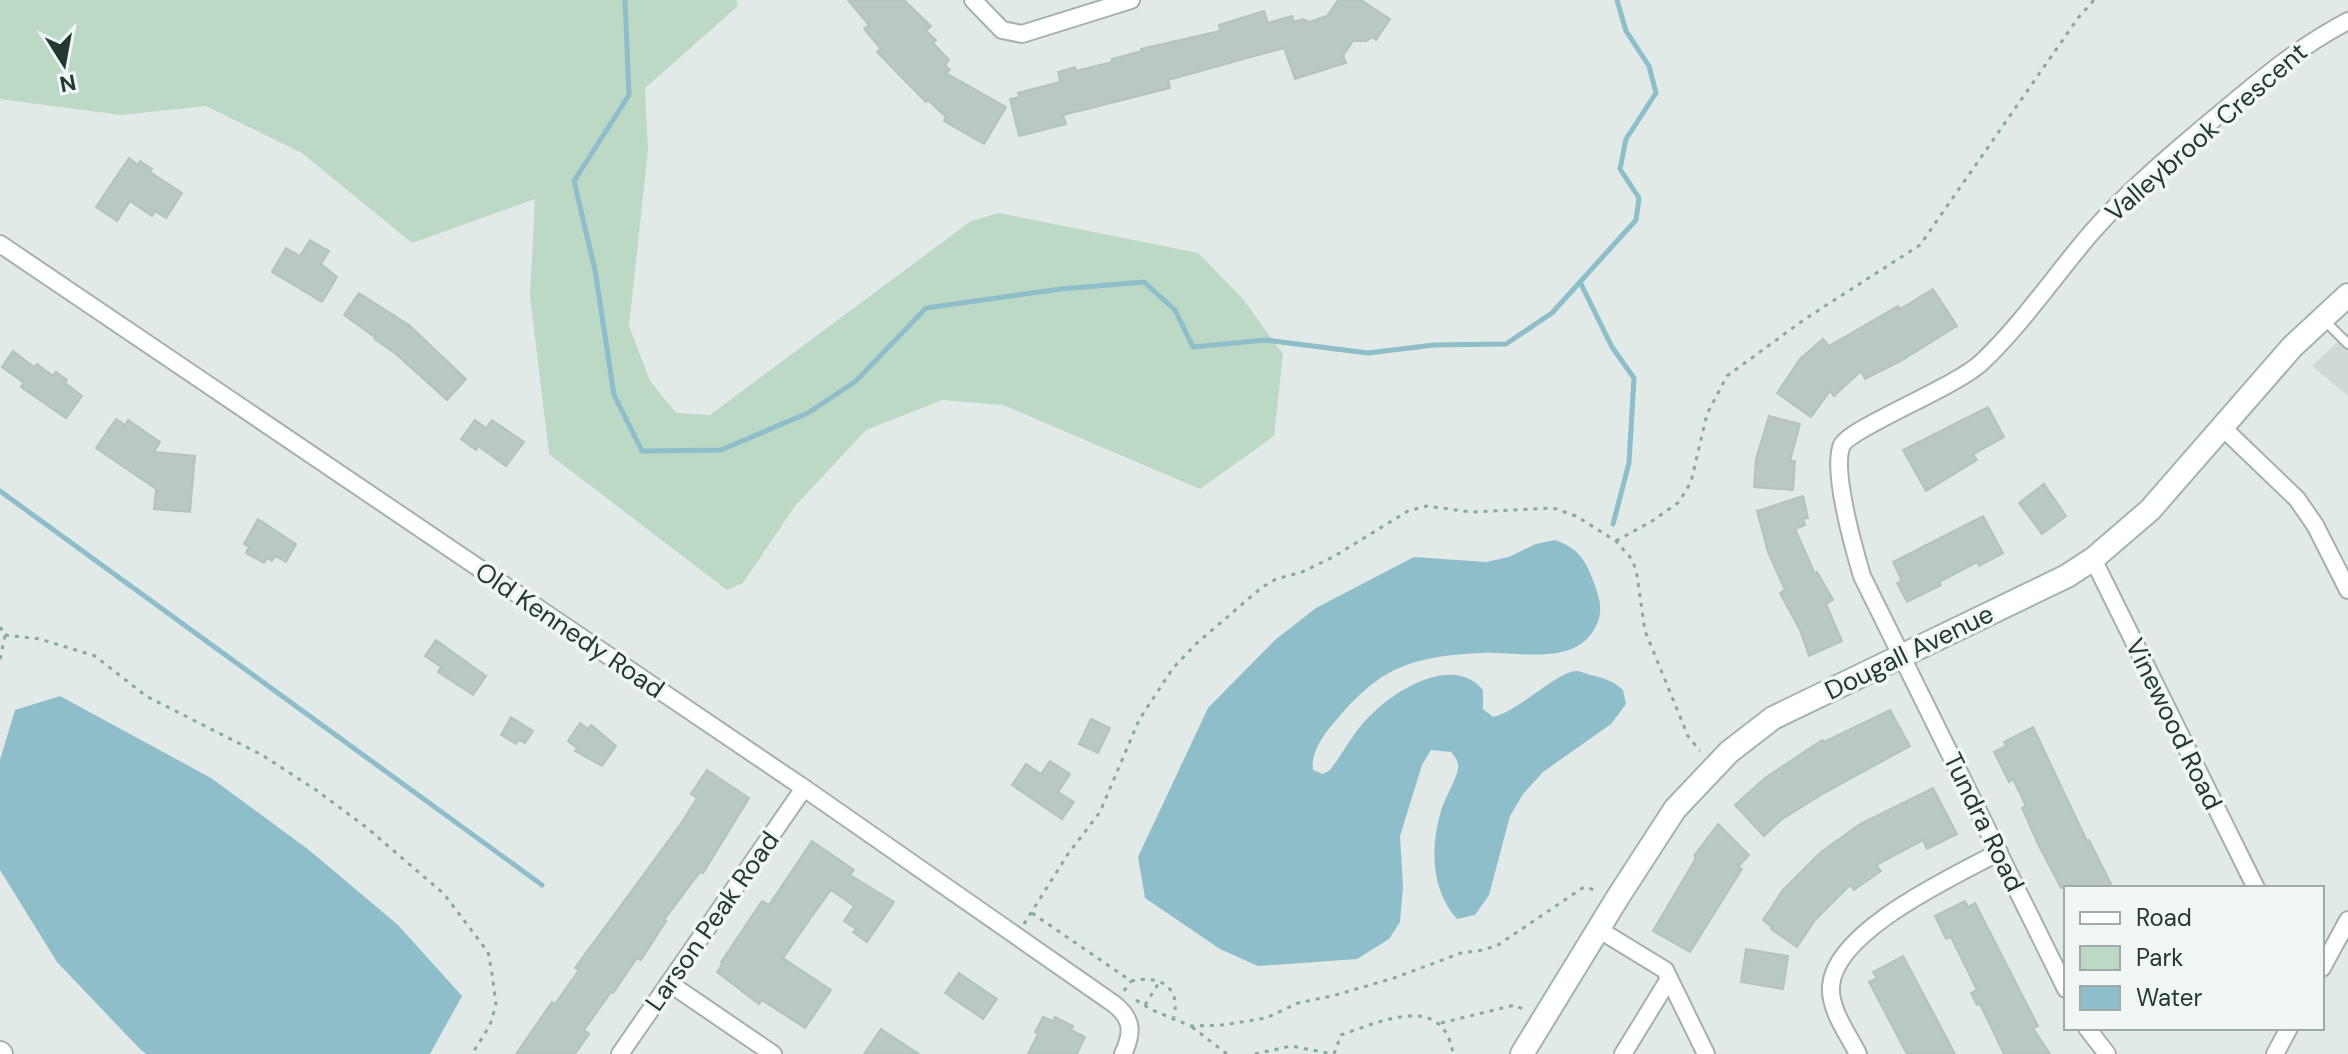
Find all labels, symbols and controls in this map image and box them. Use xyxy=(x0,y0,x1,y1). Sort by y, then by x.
north arrow xyxy=(24,24,104,104)
street label: Valleybrook Crescent xyxy=(2098,35,2314,229)
text: N xyxy=(57,67,78,99)
street label: Old Kennedy Road xyxy=(469,554,671,706)
street label: Dougall Avenue xyxy=(1819,596,1999,708)
street label: Vinewood Road xyxy=(2118,633,2230,815)
street label: Tundra Road xyxy=(1936,747,2032,897)
street label: Larson Peak Road xyxy=(637,825,787,1017)
legend xyxy=(2064,886,2324,1030)
text: Road xyxy=(2136,902,2192,933)
text: Park xyxy=(2136,942,2183,973)
text: Water xyxy=(2136,982,2202,1013)

